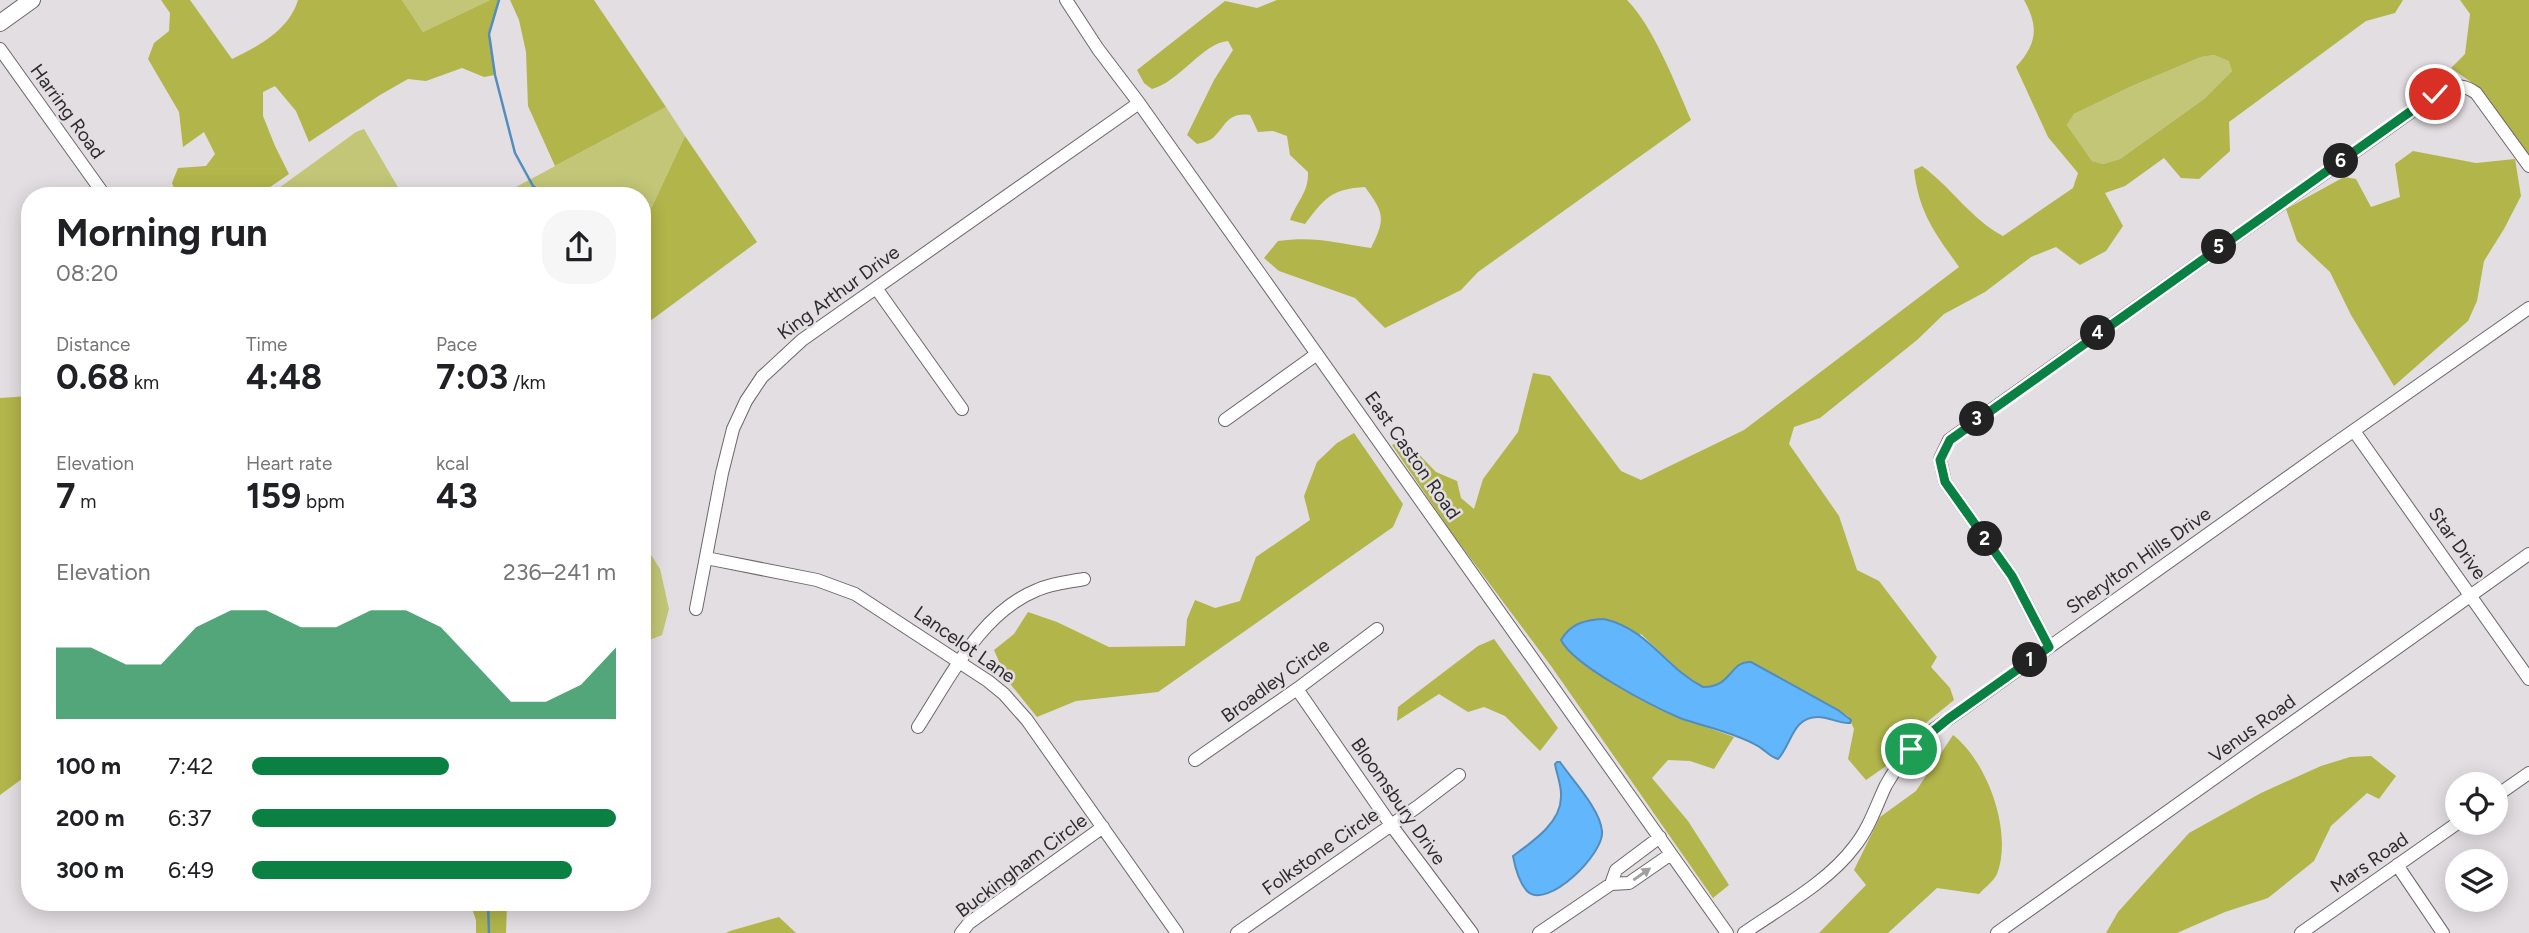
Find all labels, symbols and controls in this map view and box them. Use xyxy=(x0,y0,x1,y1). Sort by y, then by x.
street label: Harring Road xyxy=(26,59,110,163)
pin xyxy=(2405,64,2465,124)
icon: check xyxy=(2416,75,2454,113)
pin: 6 xyxy=(2324,144,2358,178)
text: 6 xyxy=(2335,149,2346,172)
text: Morning run xyxy=(56,210,268,256)
button: share xyxy=(542,210,616,284)
pin: 5 xyxy=(2202,230,2236,264)
text: 5 xyxy=(2213,235,2224,258)
street label: King Arthur Drive xyxy=(773,240,904,344)
text: 08:20 xyxy=(56,259,118,287)
pin: 4 xyxy=(2080,316,2116,350)
text: 4 xyxy=(2091,321,2104,344)
text: Distance xyxy=(56,333,130,356)
text: Time xyxy=(246,333,287,356)
text: Pace xyxy=(436,333,477,356)
text: 0.68 xyxy=(56,356,129,398)
text: 4:48 xyxy=(246,356,322,398)
text: 7:03 xyxy=(436,356,508,398)
text: km xyxy=(129,371,159,394)
text: /km xyxy=(508,371,546,394)
street label: East Caston Road xyxy=(1360,387,1465,524)
pin: 3 xyxy=(1960,402,1994,436)
text: 3 xyxy=(1971,407,1982,430)
text: Elevation xyxy=(56,452,134,475)
text: Heart rate xyxy=(246,452,332,475)
text: kcal xyxy=(436,452,469,475)
text: 7 xyxy=(56,475,75,517)
text: 159 xyxy=(246,475,301,517)
text: 43 xyxy=(436,475,478,517)
text: m xyxy=(75,490,96,513)
text: bpm xyxy=(301,490,345,513)
street label: Sherylton Hills Drive xyxy=(2062,502,2215,619)
street label: Star Drive xyxy=(2424,503,2491,584)
pin: 2 xyxy=(1968,522,2002,556)
text: 2 xyxy=(1979,527,1990,550)
text: Elevation xyxy=(56,558,151,586)
text: 236–241 m xyxy=(503,558,616,586)
street label: Lancelot Lane xyxy=(910,601,1020,688)
street label: Broadley Circle xyxy=(1217,633,1334,727)
pin: 1 xyxy=(2012,642,2048,678)
text: 1 xyxy=(2025,648,2034,671)
street label: Venus Road xyxy=(2205,689,2300,767)
pin xyxy=(1881,719,1941,779)
icon: arrive xyxy=(1892,730,1930,768)
street label: Bloomsbury Drive xyxy=(1346,733,1451,869)
text: 100 m xyxy=(56,752,121,780)
text: 7:42 xyxy=(168,752,213,780)
map controls xyxy=(2445,772,2508,912)
button: locate xyxy=(2445,772,2508,835)
street label: Folkstone Circle xyxy=(1258,803,1383,900)
text: 200 m xyxy=(56,804,125,832)
text: 6:37 xyxy=(168,804,212,832)
street label: Buckingham Circle xyxy=(951,809,1091,922)
street label: Mars Road xyxy=(2326,827,2413,897)
button: layers xyxy=(2445,849,2508,912)
text: 300 m xyxy=(56,856,124,884)
text: 6:49 xyxy=(168,856,214,884)
one-way arrow xyxy=(1632,867,1652,880)

